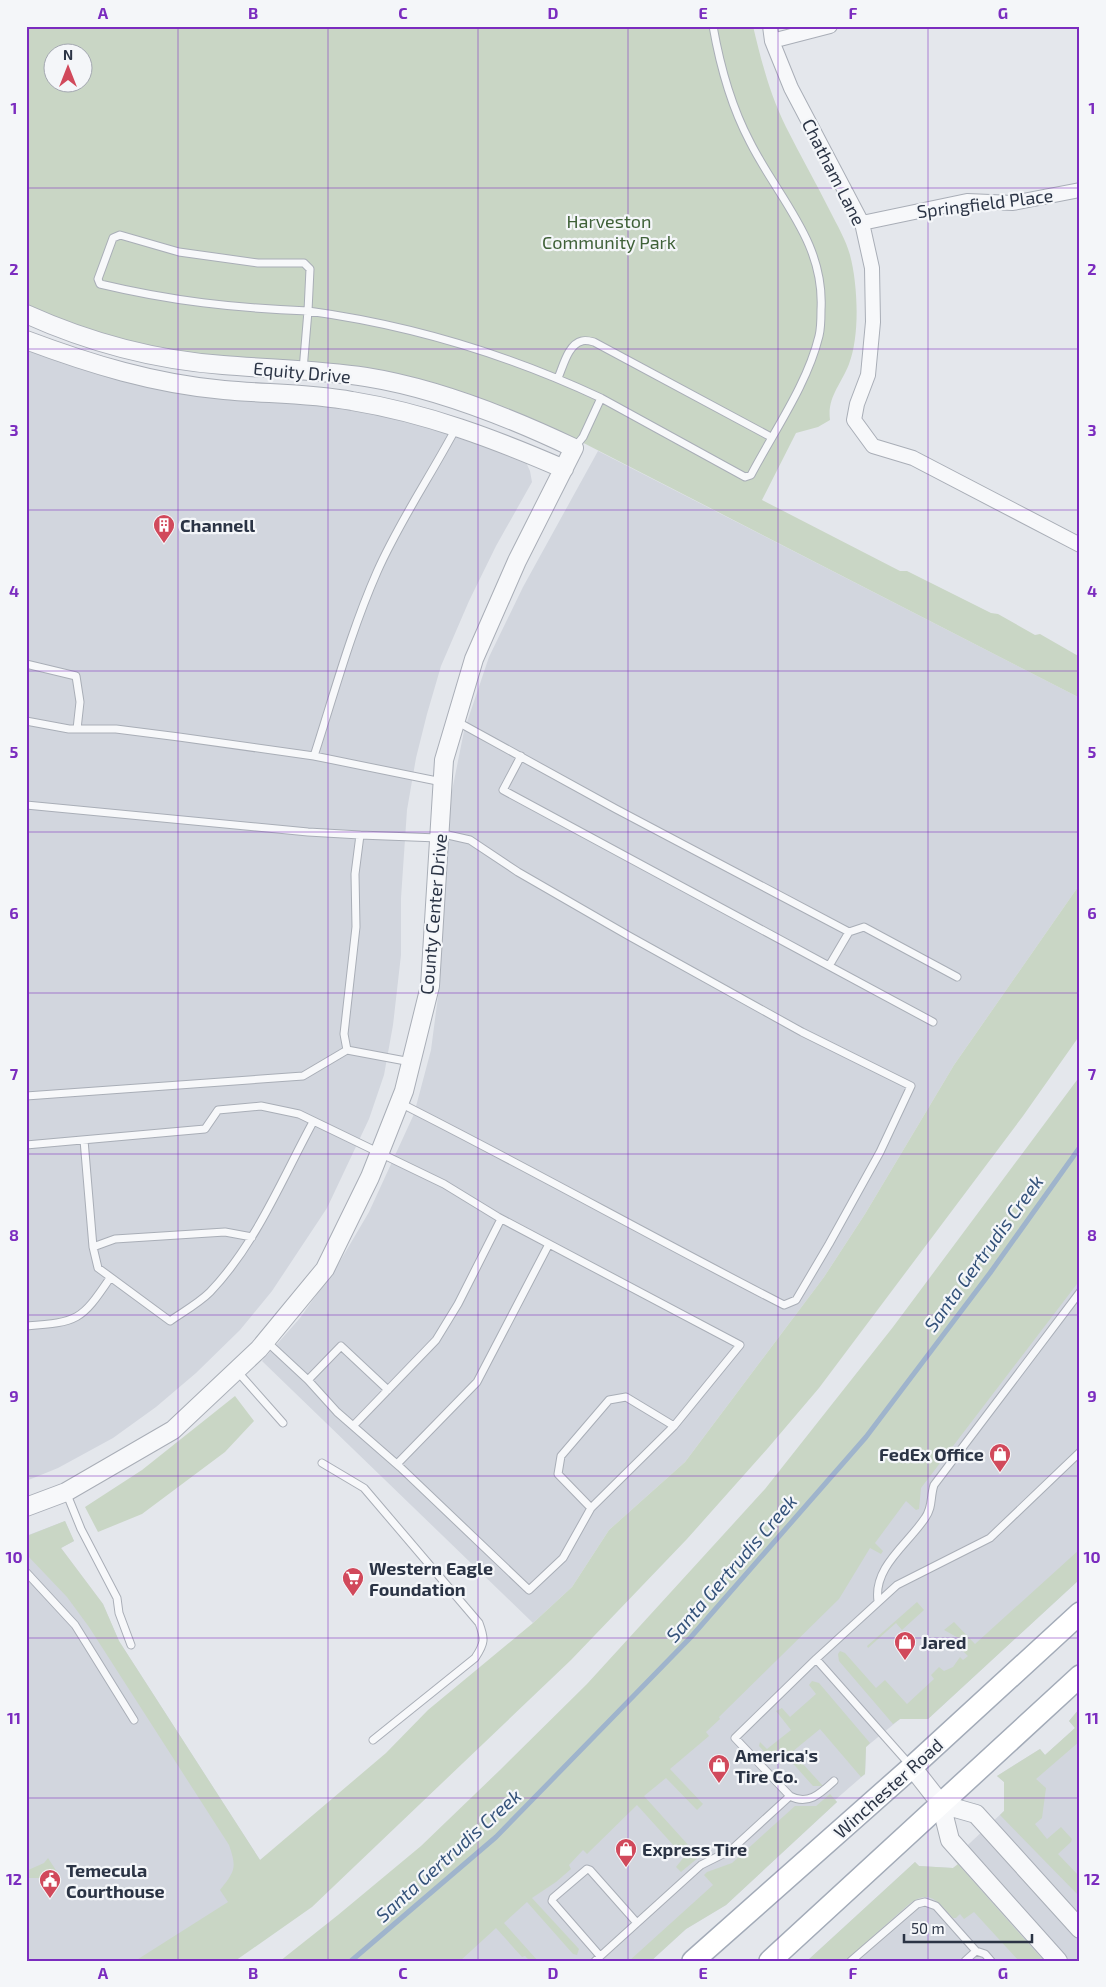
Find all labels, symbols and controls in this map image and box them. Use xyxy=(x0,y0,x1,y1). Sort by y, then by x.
text: A xyxy=(98,3,109,22)
text: B xyxy=(248,3,258,22)
text: C xyxy=(398,3,408,22)
text: D xyxy=(548,3,559,22)
text: E xyxy=(698,3,708,22)
text: F xyxy=(849,3,858,22)
text: G xyxy=(998,3,1008,22)
north arrow xyxy=(42,42,92,92)
text: N xyxy=(63,46,73,63)
text: 1 xyxy=(11,98,17,117)
text: 1 xyxy=(1089,98,1095,117)
street label: Chatham Lane xyxy=(798,115,870,229)
street label: Springfield Place xyxy=(916,184,1054,222)
park label: Harveston Community Park xyxy=(542,210,676,253)
text: 2 xyxy=(9,259,19,278)
text: 2 xyxy=(1087,259,1097,278)
street label: Equity Drive xyxy=(252,357,352,387)
text: 3 xyxy=(9,420,19,439)
text: 3 xyxy=(1087,420,1097,439)
building icon: Channell xyxy=(152,513,176,544)
place label: Channell xyxy=(180,514,255,536)
text: 4 xyxy=(9,581,19,600)
text: 4 xyxy=(1087,581,1097,600)
text: 5 xyxy=(10,742,19,761)
text: 5 xyxy=(1088,742,1097,761)
street label: County Center Drive xyxy=(415,832,451,996)
text: 6 xyxy=(9,903,19,922)
text: 6 xyxy=(1087,903,1097,922)
text: 7 xyxy=(10,1064,19,1083)
text: 7 xyxy=(1088,1064,1097,1083)
water label: Santa Gertrudis Creek xyxy=(919,1170,1048,1336)
text: 8 xyxy=(9,1225,19,1244)
text: 8 xyxy=(1087,1225,1097,1244)
text: 9 xyxy=(9,1386,19,1405)
text: 9 xyxy=(1087,1386,1097,1405)
shop icon: FedEx Office xyxy=(988,1442,1012,1473)
place label: FedEx Office xyxy=(879,1443,984,1465)
water label: Santa Gertrudis Creek xyxy=(661,1490,801,1646)
text: 10 xyxy=(5,1547,23,1566)
text: 10 xyxy=(1083,1547,1101,1566)
place label: Western Eagle Foundation xyxy=(369,1557,493,1600)
supermarket icon: Western Eagle Foundation xyxy=(341,1566,365,1597)
shop icon: Jared xyxy=(893,1630,917,1661)
place label: Jared xyxy=(921,1631,966,1653)
text: 11 xyxy=(7,1708,21,1727)
text: 11 xyxy=(1085,1708,1099,1727)
street label: Winchester Road xyxy=(829,1733,947,1843)
place label: America's Tire Co. xyxy=(735,1744,818,1787)
shop icon: America's Tire Co. xyxy=(707,1753,731,1784)
water label: Santa Gertrudis Creek xyxy=(371,1784,526,1926)
shop icon: Express Tire xyxy=(614,1837,638,1868)
place label: Express Tire xyxy=(642,1838,747,1860)
place label: Temecula Courthouse xyxy=(66,1859,165,1902)
public building icon: Temecula Courthouse xyxy=(38,1868,62,1899)
text: 12 xyxy=(6,1869,22,1888)
text: 12 xyxy=(1084,1869,1100,1888)
scale bar xyxy=(904,1912,1031,1944)
text: 50 m xyxy=(911,1919,945,1937)
text: A xyxy=(98,1963,109,1982)
text: B xyxy=(248,1963,258,1982)
text: C xyxy=(398,1963,408,1982)
text: D xyxy=(548,1963,559,1982)
text: E xyxy=(698,1963,708,1982)
text: F xyxy=(849,1963,858,1982)
text: G xyxy=(998,1963,1008,1982)

